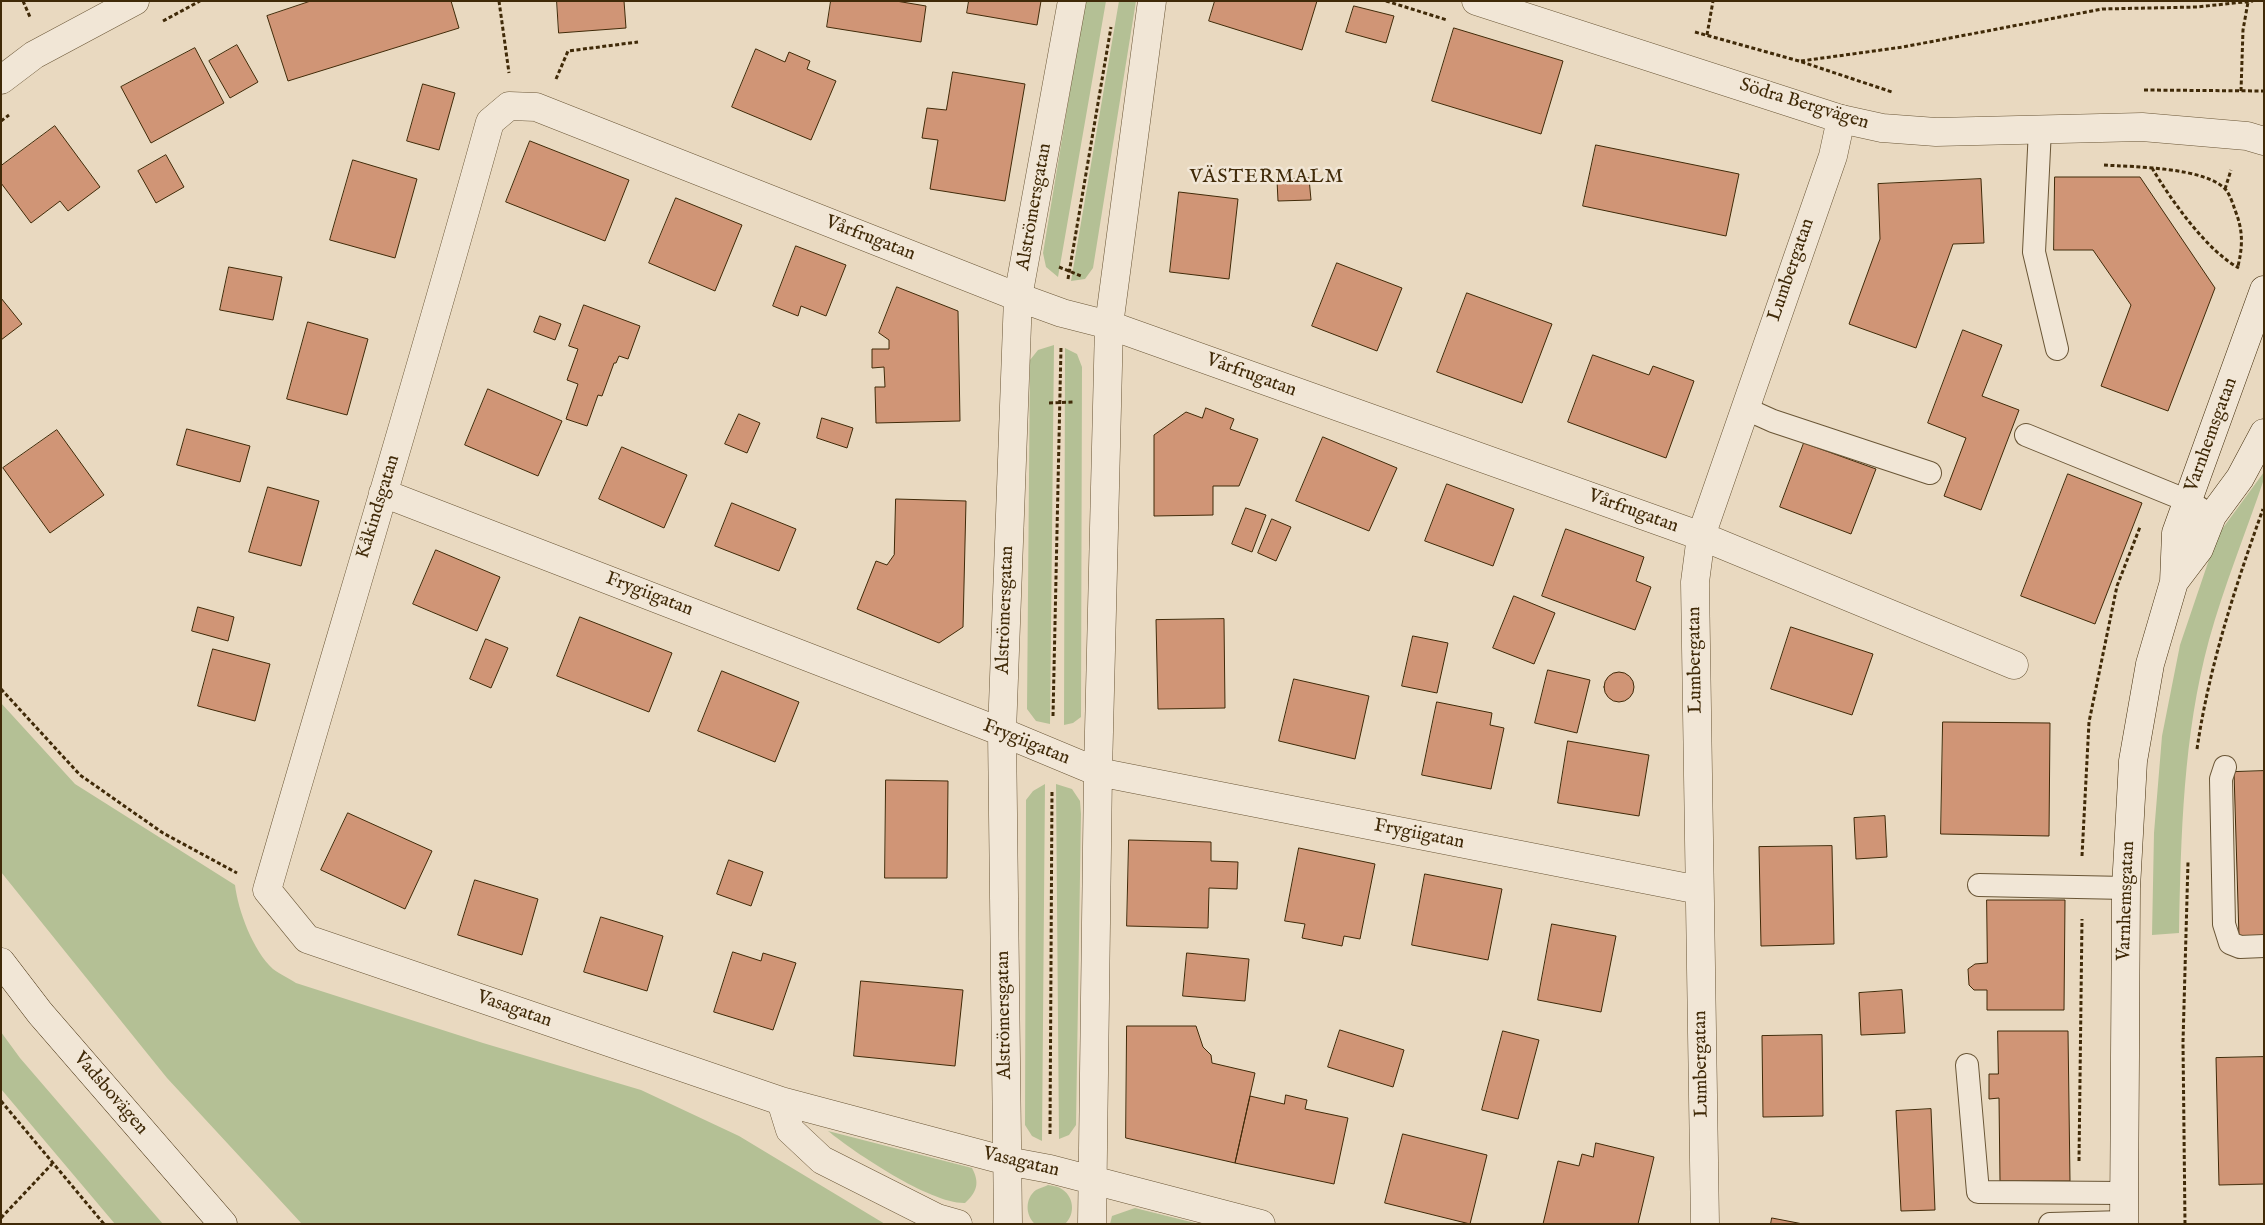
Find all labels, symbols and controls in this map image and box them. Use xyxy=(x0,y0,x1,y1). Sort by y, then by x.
street label: Södra Bergvägen xyxy=(1737,74,1871,136)
street label: Alströmersgatan xyxy=(1013,142,1057,272)
district label: VÄSTERMALM xyxy=(1188,166,1346,190)
street label: Vårfrugatan xyxy=(822,211,918,267)
street label: Lumbergatan xyxy=(1764,216,1820,324)
street label: Vårfrugatan xyxy=(1203,349,1299,403)
street label: Varnhemsgatan xyxy=(2181,375,2243,495)
street label: Kåkindsgatan xyxy=(352,452,406,562)
street label: Vårfrugatan xyxy=(1585,485,1681,539)
street label: Alströmersgatan xyxy=(992,545,1020,675)
street label: Frygiigatan xyxy=(602,568,696,622)
street label: Lumbergatan xyxy=(1684,606,1708,714)
street label: Frygiigatan xyxy=(979,715,1073,771)
street label: Frygiigatan xyxy=(1372,815,1466,855)
street label: Varnhemsgatan xyxy=(2114,841,2140,961)
street label: Alströmersgatan xyxy=(992,950,1018,1080)
street label: Vasagatan xyxy=(474,987,554,1033)
street label: Lumbergatan xyxy=(1690,1010,1714,1118)
street label: Vadsbovägen xyxy=(68,1048,152,1140)
street label: Vasagatan xyxy=(981,1143,1061,1183)

